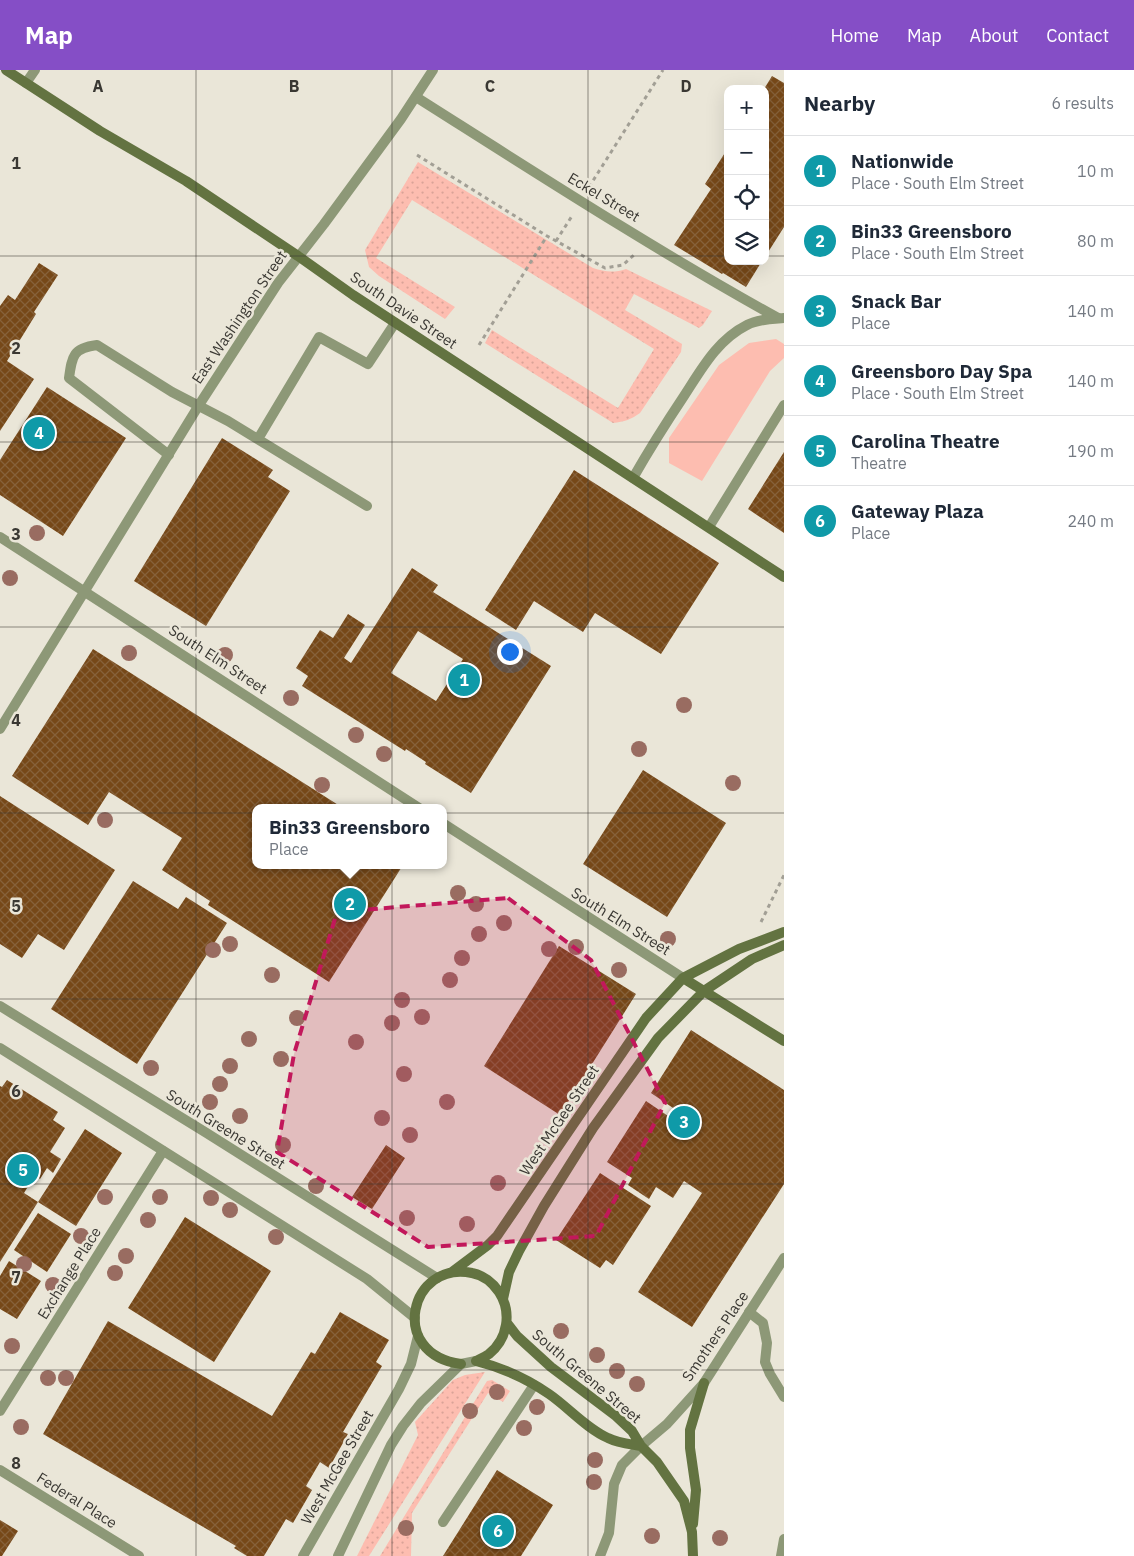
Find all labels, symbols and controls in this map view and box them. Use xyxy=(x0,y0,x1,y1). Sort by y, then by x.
text: Map xyxy=(25,19,73,51)
text: Home xyxy=(831,24,879,47)
text: Map xyxy=(907,24,942,47)
text: About xyxy=(970,24,1018,47)
text: Contact xyxy=(1046,24,1109,47)
text: A xyxy=(93,76,104,96)
text: B xyxy=(289,76,300,96)
text: C xyxy=(485,76,495,96)
text: D xyxy=(680,76,692,96)
map controls xyxy=(724,85,769,265)
button: + xyxy=(724,85,769,130)
text: Nearby xyxy=(804,89,875,117)
text: 6 results xyxy=(1051,93,1114,113)
button: − xyxy=(724,130,769,175)
text: Nationwide xyxy=(851,149,954,173)
text: 1 xyxy=(11,153,21,173)
text: 1 xyxy=(815,161,825,181)
text: 10 m xyxy=(1077,161,1114,181)
street label: Eckel Street xyxy=(564,168,644,226)
text: Place · South Elm Street xyxy=(851,173,1024,193)
button: locate xyxy=(724,175,769,220)
text: Bin33 Greensboro xyxy=(851,219,1012,243)
button: layers xyxy=(724,220,769,265)
text: 2 xyxy=(815,231,825,251)
text: 80 m xyxy=(1077,231,1114,251)
text: Place · South Elm Street xyxy=(851,243,1024,263)
street label: East Washington Street xyxy=(187,247,291,387)
street label: South Davie Street xyxy=(347,267,461,353)
text: Snack Bar xyxy=(851,289,941,313)
text: 3 xyxy=(815,301,825,321)
text: 140 m xyxy=(1067,301,1114,321)
text: Place xyxy=(851,313,890,333)
text: 2 xyxy=(11,338,21,358)
text: Greensboro Day Spa xyxy=(851,359,1032,383)
text: 4 xyxy=(815,371,825,391)
text: 140 m xyxy=(1067,371,1114,391)
text: Place · South Elm Street xyxy=(851,383,1024,403)
pin: 4 xyxy=(23,414,55,452)
text: Carolina Theatre xyxy=(851,429,1000,453)
text: 5 xyxy=(815,441,825,461)
text: 190 m xyxy=(1067,441,1114,461)
text: Theatre xyxy=(851,453,907,473)
text: Gateway Plaza xyxy=(851,499,984,523)
text: 6 xyxy=(815,511,825,531)
text: 240 m xyxy=(1067,511,1114,531)
text: Place xyxy=(851,523,890,543)
text: 3 xyxy=(11,524,21,544)
street label: South Elm Street xyxy=(165,620,271,698)
your location xyxy=(497,639,523,665)
pin: 1 xyxy=(448,661,480,699)
text: 4 xyxy=(11,710,21,730)
popup xyxy=(252,804,447,869)
text: Bin33 Greensboro xyxy=(269,815,430,839)
text: Place xyxy=(269,839,308,859)
street label: South Elm Street xyxy=(568,883,674,959)
pin: 2 xyxy=(334,885,366,923)
text: 5 xyxy=(11,896,21,916)
street label: West McGee Street xyxy=(515,1061,603,1179)
text: 6 xyxy=(11,1081,21,1101)
street label: South Greene Street xyxy=(163,1085,289,1173)
pin: 3 xyxy=(668,1103,700,1141)
pin: 5 xyxy=(7,1151,39,1189)
street label: Exchange Place xyxy=(33,1223,105,1323)
text: 7 xyxy=(11,1267,21,1287)
street label: Smothers Place xyxy=(678,1287,752,1385)
street label: South Greene Street xyxy=(529,1325,645,1427)
street label: West McGee Street xyxy=(297,1407,377,1527)
text: 8 xyxy=(11,1453,21,1473)
street label: Federal Place xyxy=(33,1468,121,1532)
pin: 6 xyxy=(482,1512,514,1550)

